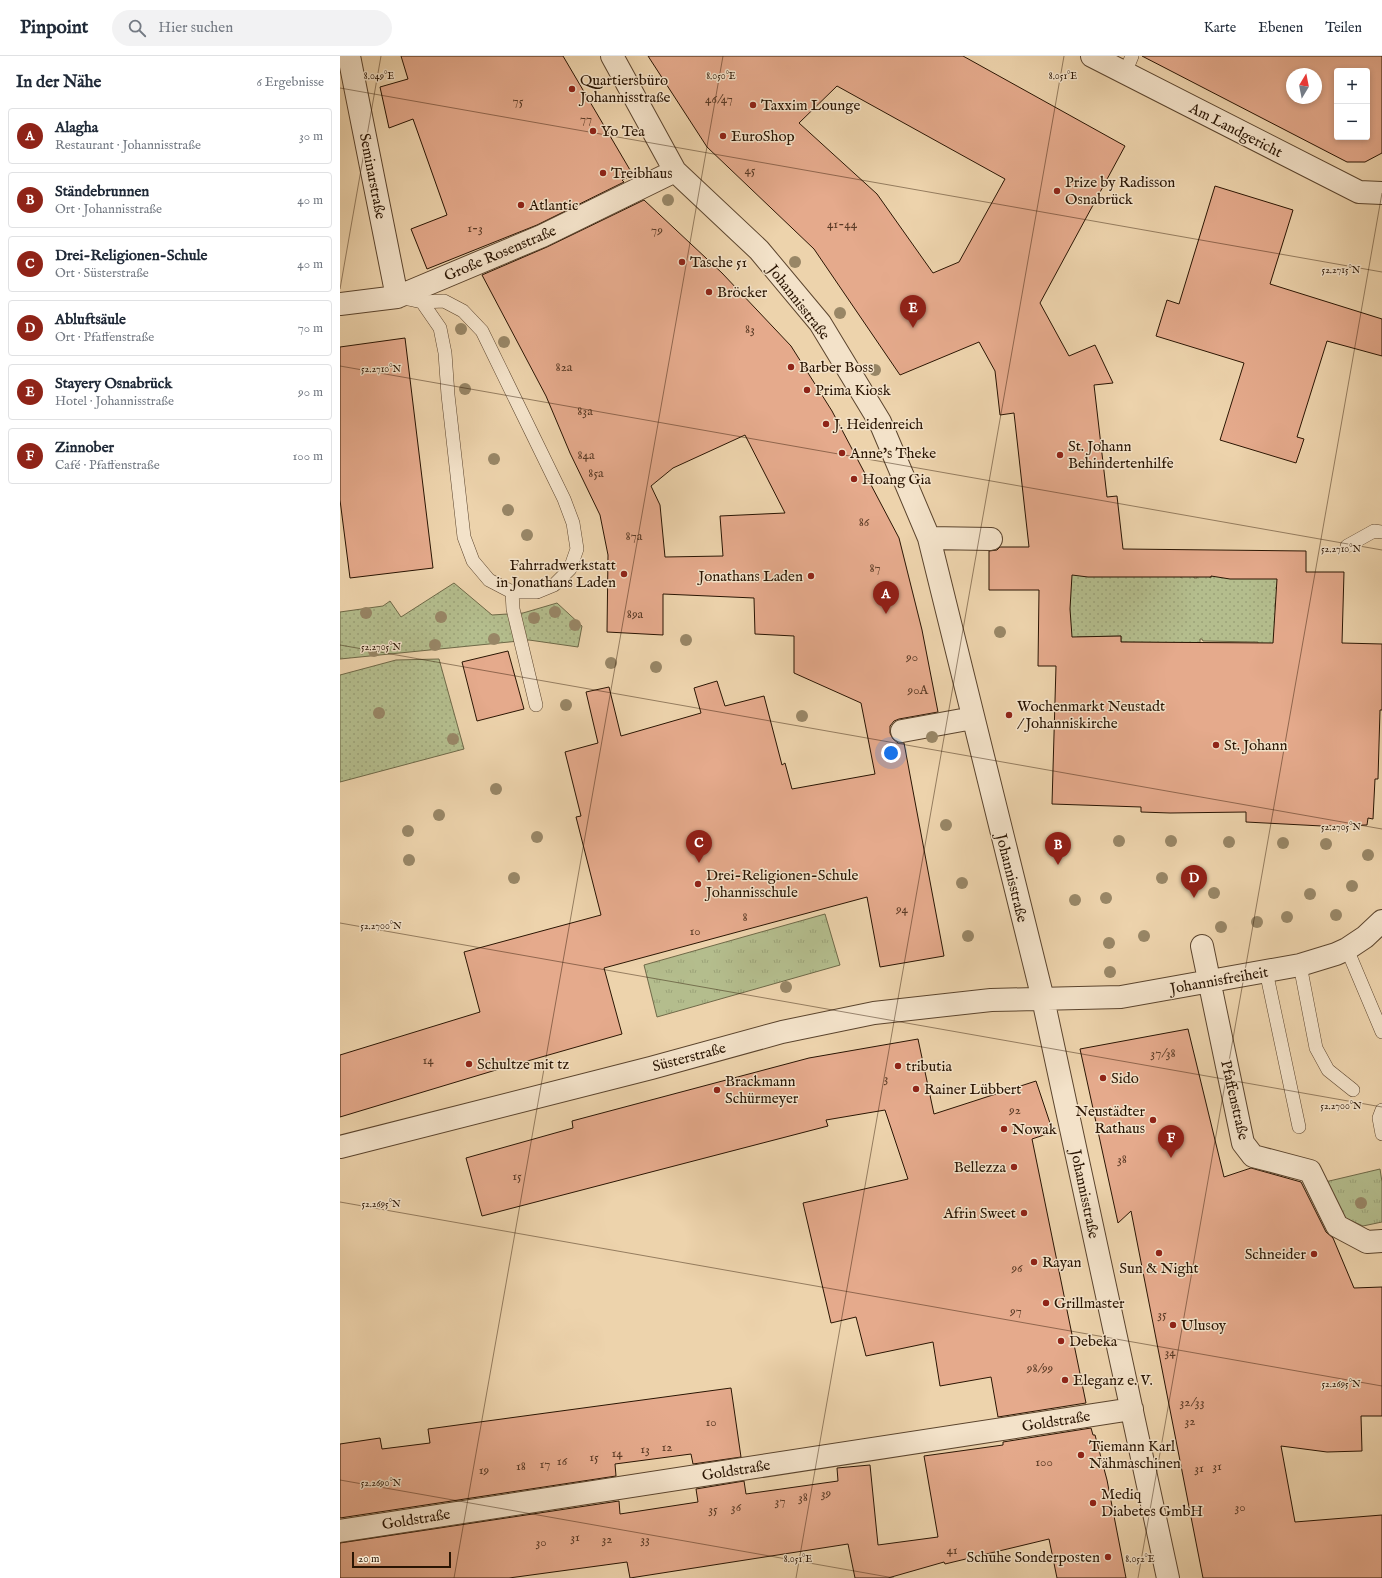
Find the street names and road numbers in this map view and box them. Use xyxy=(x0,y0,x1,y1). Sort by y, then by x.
street label: Am Landgericht xyxy=(1185,98,1286,162)
street label: Seminarstraße xyxy=(355,131,390,221)
street label: Große Rosenstraße xyxy=(441,221,559,286)
street label: Johannisstraße xyxy=(762,259,834,344)
street label: Johannisstraße xyxy=(991,830,1032,924)
street label: Johannisfreiheit xyxy=(1167,963,1270,999)
street label: Süsterstraße xyxy=(650,1039,728,1076)
street label: Pfaffenstraße xyxy=(1216,1058,1253,1142)
street label: Johannisstraße xyxy=(1065,1146,1103,1240)
street label: Goldstraße xyxy=(1021,1407,1092,1436)
street label: Goldstraße xyxy=(701,1456,772,1485)
street label: Goldstraße xyxy=(381,1505,452,1534)

